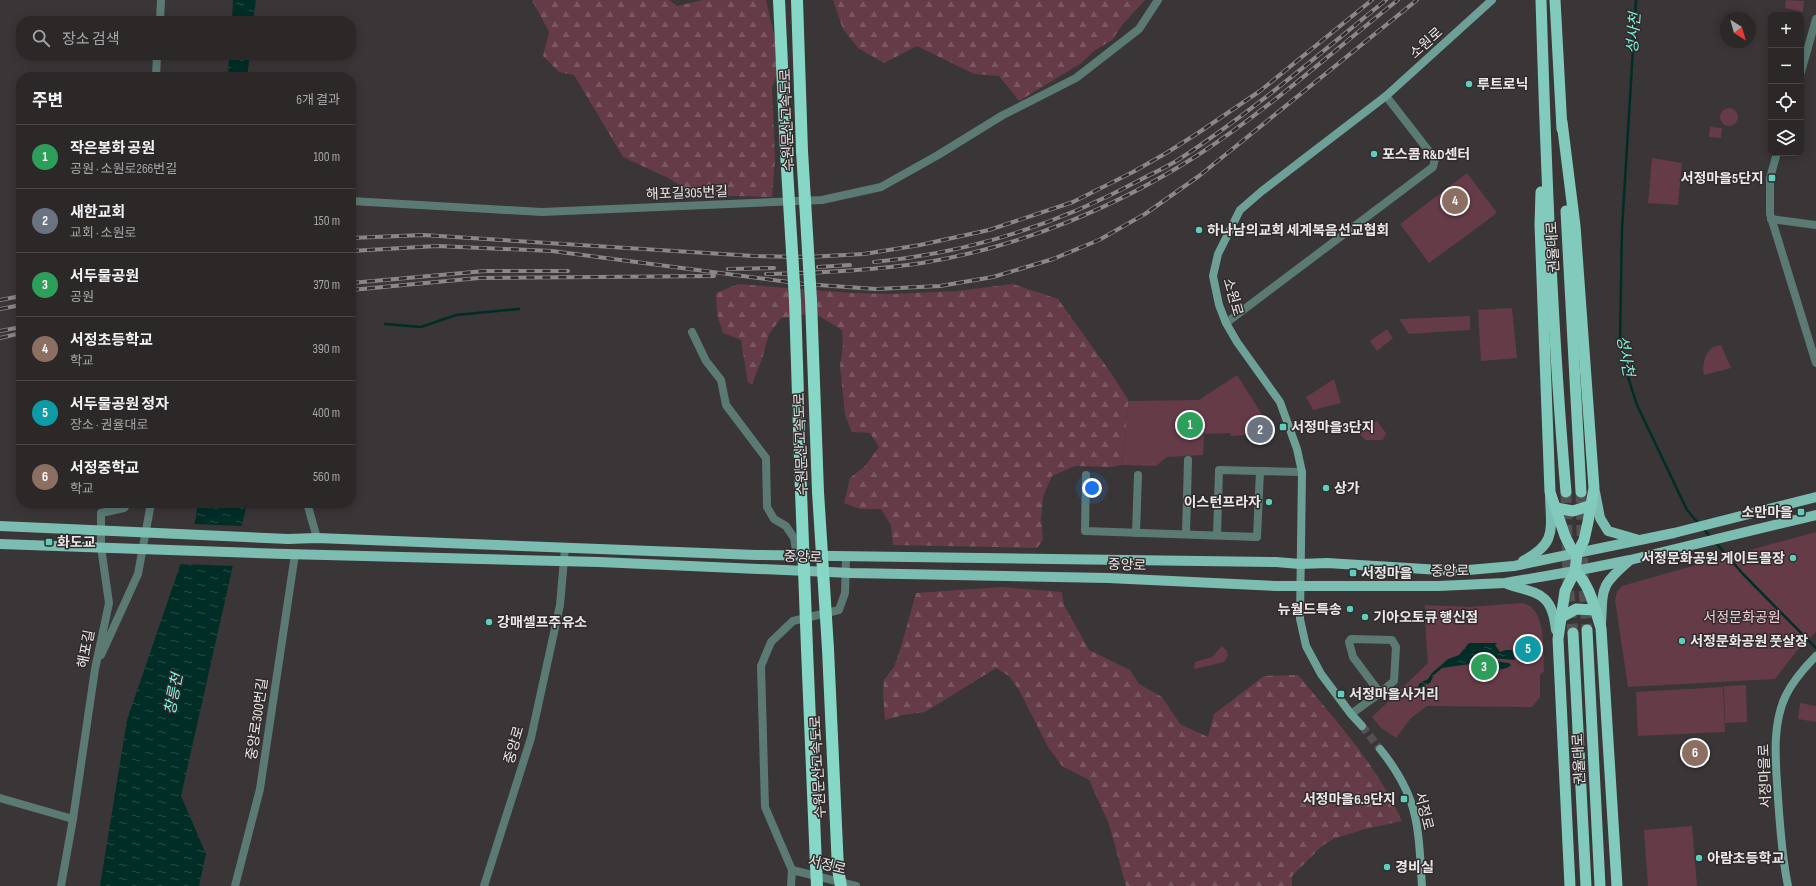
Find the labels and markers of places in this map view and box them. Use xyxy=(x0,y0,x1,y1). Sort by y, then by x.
place label: 루트로닉 xyxy=(1477,76,1529,93)
marker: 루트로닉 xyxy=(1464,79,1474,89)
place label: 포스콤 R&D센터 xyxy=(1382,146,1470,163)
marker: 포스콤 R&D센터 xyxy=(1369,149,1379,159)
place label: 서정마을5단지 xyxy=(1681,170,1764,187)
marker: 서정마을5단지 xyxy=(1767,173,1777,183)
pin: 4 xyxy=(1442,186,1468,216)
place label: 하나남의교회 세계복음선교협회 xyxy=(1207,222,1390,239)
marker: 하나남의교회 세계복음선교협회 xyxy=(1194,225,1204,235)
pin: 1 xyxy=(1177,410,1203,440)
pin: 2 xyxy=(1247,415,1273,445)
place label: 서정마을3단지 xyxy=(1291,419,1375,436)
marker: 서정마을3단지 xyxy=(1278,422,1288,432)
place label: 상가 xyxy=(1334,480,1360,497)
marker: 상가 xyxy=(1321,483,1331,493)
place label: 이스턴프라자 xyxy=(1184,494,1261,511)
marker: 이스턴프라자 xyxy=(1264,497,1274,507)
place label: 소만마을 xyxy=(1741,504,1793,521)
marker: 소만마을 xyxy=(1796,507,1806,517)
place label: 화도교 xyxy=(57,534,96,551)
marker: 화도교 xyxy=(44,537,54,547)
place label: 서정문화공원 게이트볼장 xyxy=(1641,550,1785,567)
marker: 서정문화공원 게이트볼장 xyxy=(1788,553,1798,563)
place label: 서정마을 xyxy=(1361,565,1413,582)
marker: 서정마을 xyxy=(1348,568,1358,578)
place label: 뉴월드특송 xyxy=(1278,601,1342,618)
marker: 뉴월드특송 xyxy=(1345,604,1355,614)
place label: 기아오토큐 행신점 xyxy=(1373,609,1478,626)
marker: 기아오토큐 행신점 xyxy=(1360,612,1370,622)
place label: 강매셀프주유소 xyxy=(497,614,587,631)
marker: 강매셀프주유소 xyxy=(484,617,494,627)
place label: 서정문화공원 풋살장 xyxy=(1690,633,1808,650)
pin: 5 xyxy=(1515,634,1541,664)
marker: 서정문화공원 풋살장 xyxy=(1677,636,1687,646)
pin: 3 xyxy=(1471,652,1497,682)
place label: 서정마을사거리 xyxy=(1349,686,1439,703)
marker: 서정마을사거리 xyxy=(1336,689,1346,699)
pin: 6 xyxy=(1682,738,1708,768)
place label: 서정마을6.9단지 xyxy=(1303,791,1396,808)
marker: 서정마을6.9단지 xyxy=(1399,794,1409,804)
place label: 아람초등학교 xyxy=(1707,850,1784,867)
marker: 아람초등학교 xyxy=(1694,853,1704,863)
place label: 경비실 xyxy=(1395,859,1434,876)
marker: 경비실 xyxy=(1382,862,1392,872)

